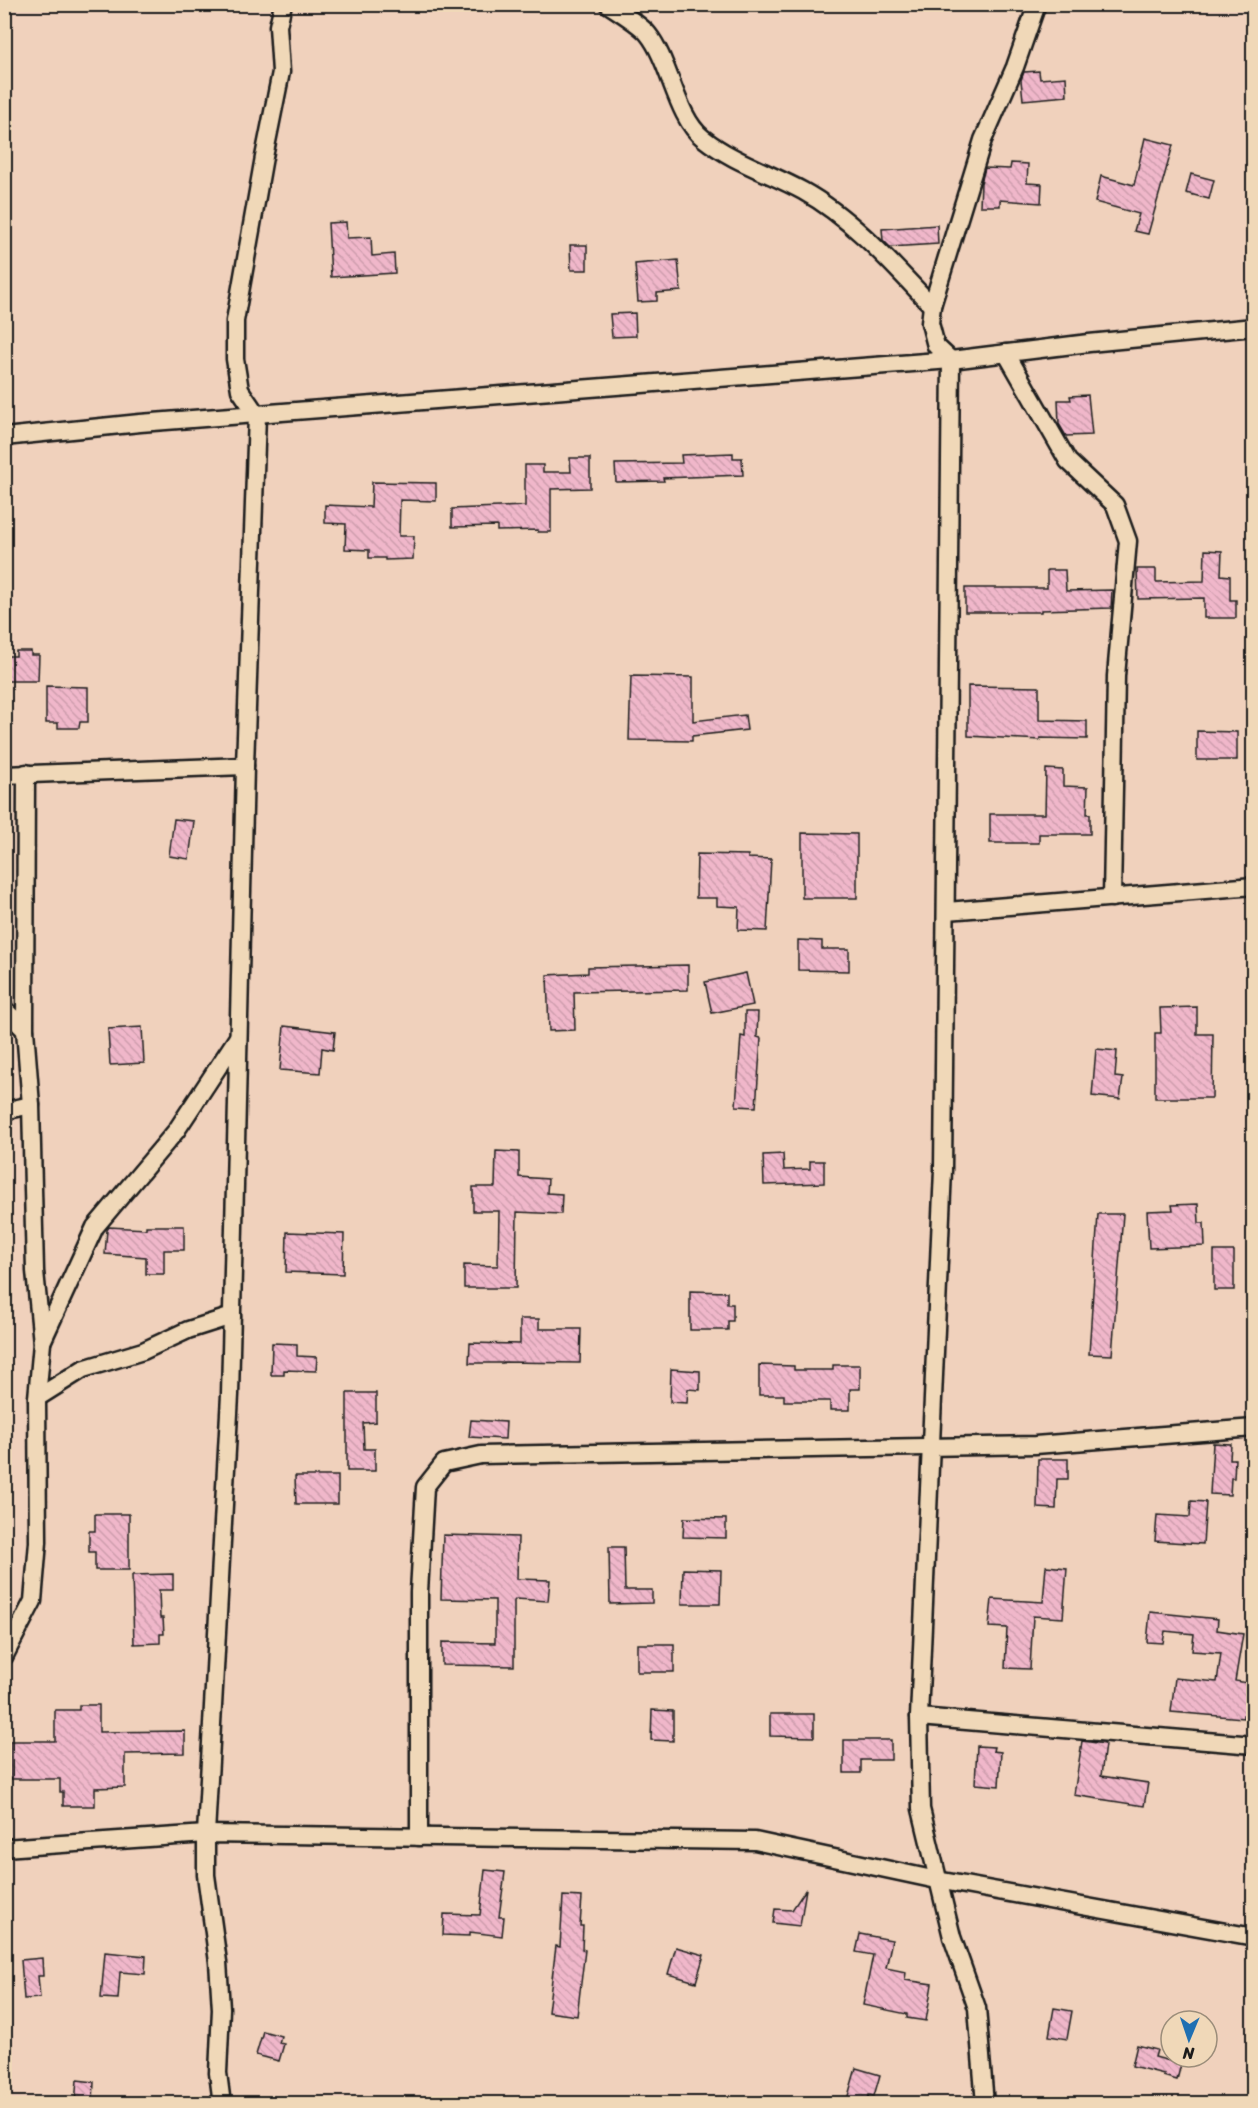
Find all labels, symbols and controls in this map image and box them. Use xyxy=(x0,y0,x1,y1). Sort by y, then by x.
north arrow xyxy=(1159,2009,1219,2069)
text: N xyxy=(1182,2039,1196,2068)

